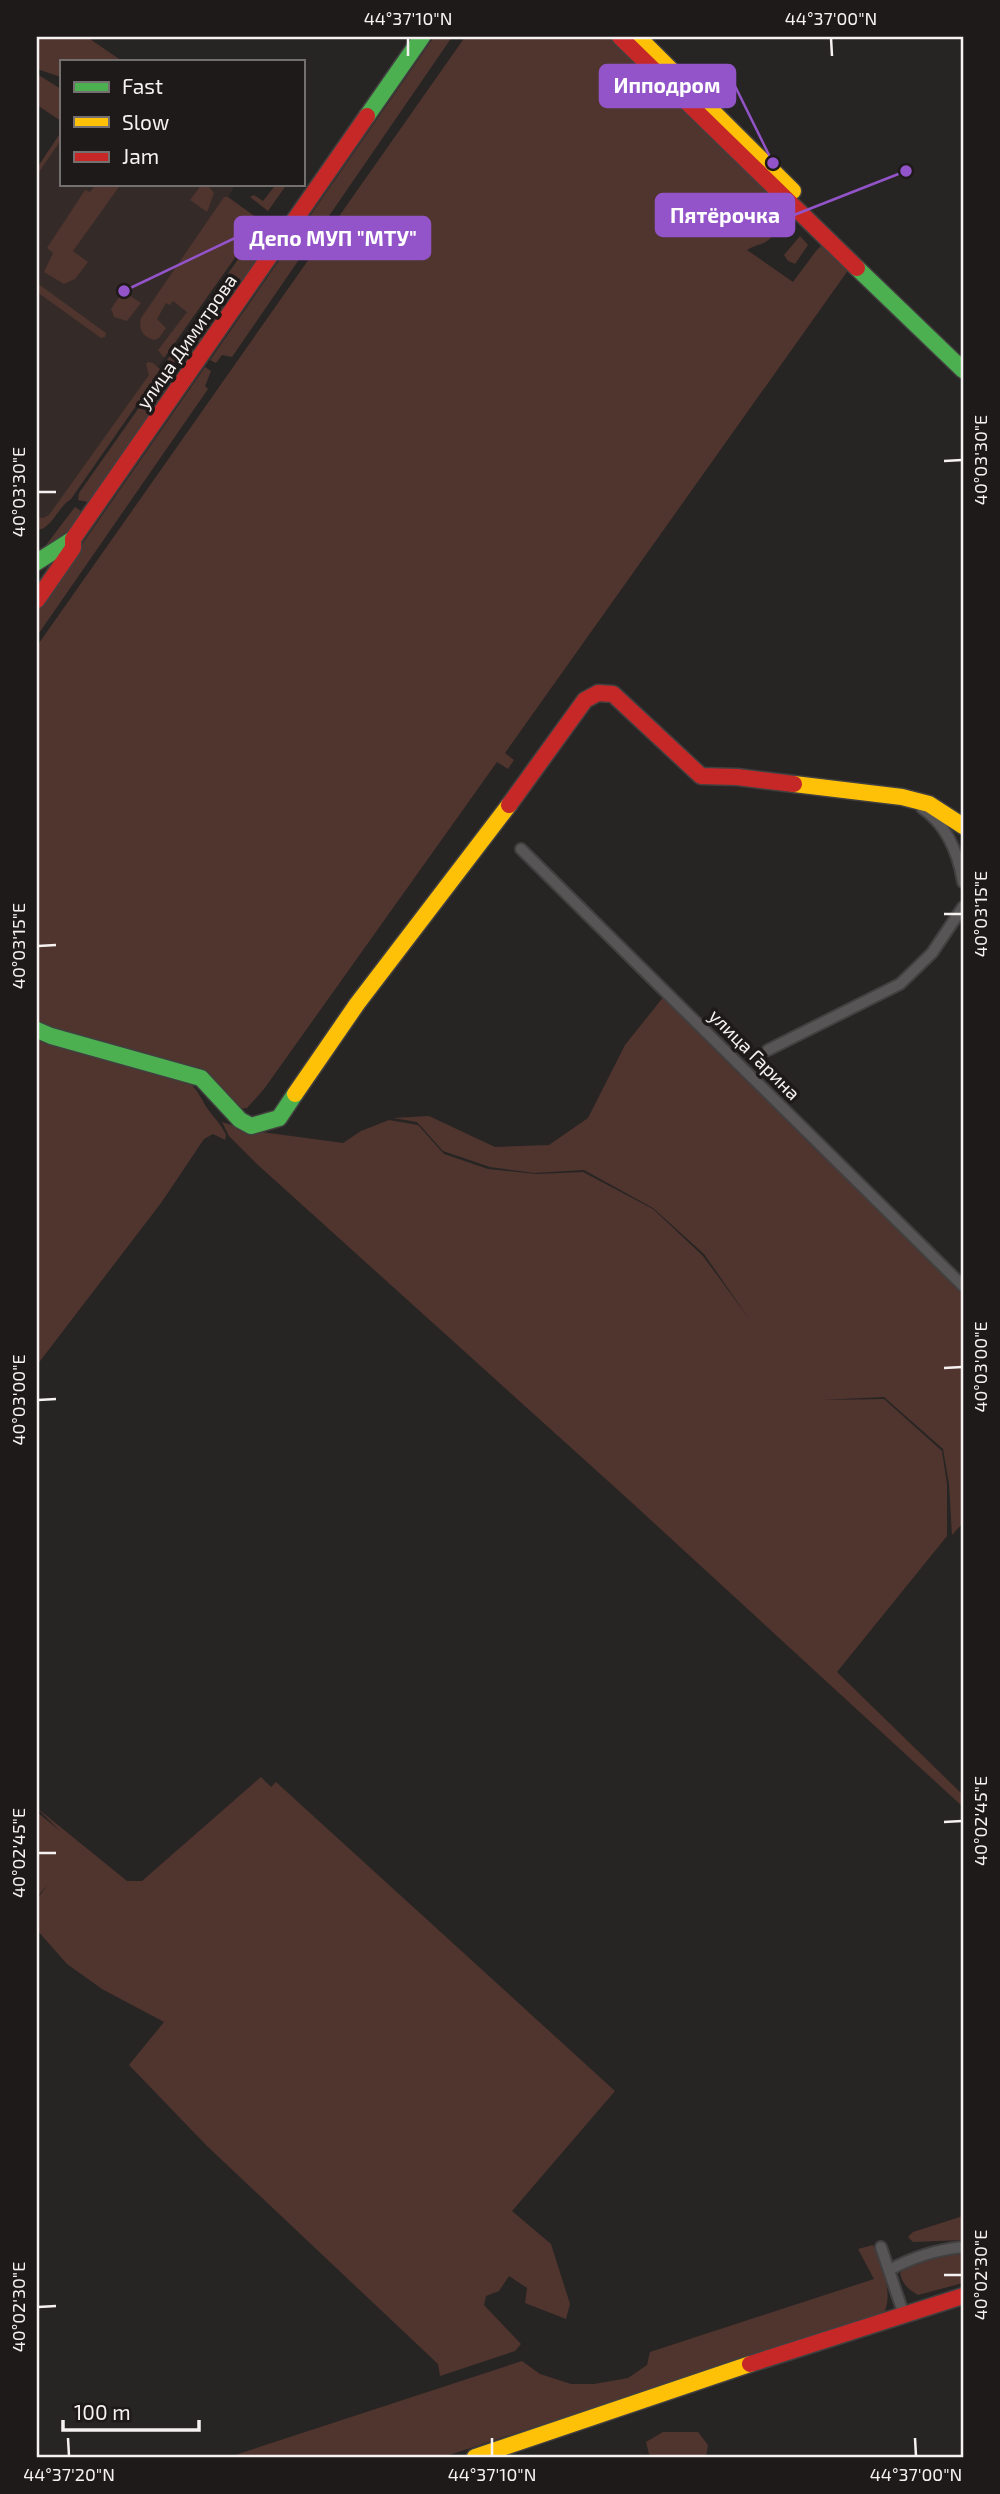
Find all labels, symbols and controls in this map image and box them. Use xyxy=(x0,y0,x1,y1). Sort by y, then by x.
text: 44°37'10"N xyxy=(364,7,452,29)
text: 44°37'00"N xyxy=(785,7,877,29)
legend xyxy=(60,60,304,186)
callout: Ипподром xyxy=(600,65,735,107)
text: Ипподром xyxy=(613,72,721,97)
text: Fast xyxy=(122,73,163,98)
text: Slow xyxy=(122,109,169,134)
text: Jam xyxy=(122,143,159,168)
callout: Пятёрочка xyxy=(656,194,794,236)
text: Пятёрочка xyxy=(670,202,780,227)
callout: Депо МУП "МТУ" xyxy=(235,217,430,259)
text: Депо МУП "МТУ" xyxy=(249,225,417,250)
street label: улица Димитрова xyxy=(131,269,242,413)
text: 40°03'30"E xyxy=(969,415,991,505)
text: 40°03'30"E xyxy=(7,447,29,537)
text: 40°03'15"E xyxy=(969,871,991,957)
text: 40°03'15"E xyxy=(7,903,29,989)
street label: улица Гарина xyxy=(704,1004,805,1105)
text: 40°03'00"E xyxy=(969,1321,991,1413)
text: 40°03'00"E xyxy=(7,1354,29,1446)
text: 40°02'45"E xyxy=(969,1776,991,1866)
text: 40°02'45"E xyxy=(7,1808,29,1898)
text: 40°02'30"E xyxy=(969,2230,991,2320)
text: 40°02'30"E xyxy=(7,2262,29,2352)
scale bar xyxy=(63,2389,200,2433)
text: 100 m xyxy=(74,2399,131,2424)
text: 44°37'20"N xyxy=(23,2463,115,2485)
text: 44°37'10"N xyxy=(448,2463,536,2485)
text: 44°37'00"N xyxy=(870,2463,962,2485)

